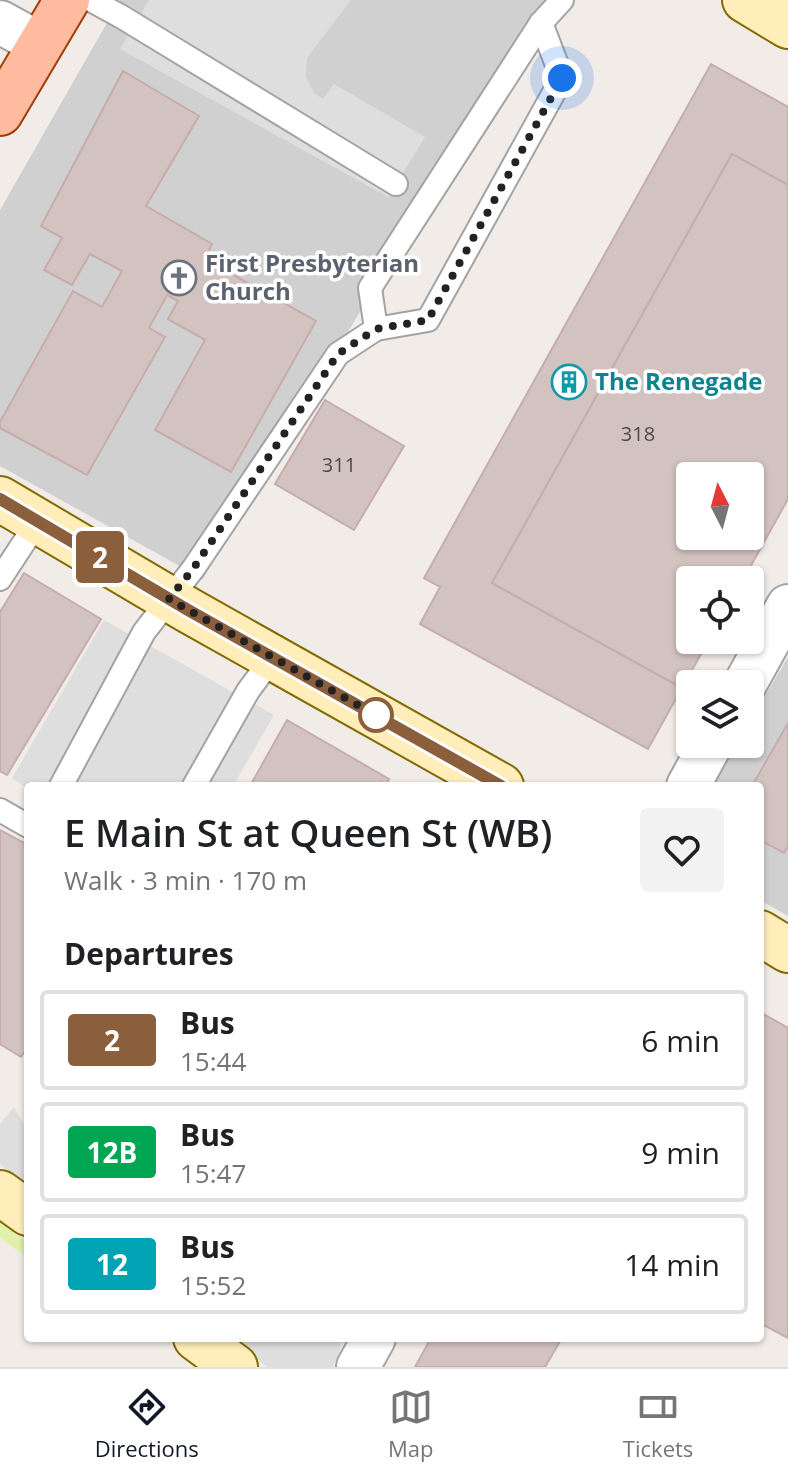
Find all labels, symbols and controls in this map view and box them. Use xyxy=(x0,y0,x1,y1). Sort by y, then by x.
your location xyxy=(542,58,582,98)
place label: First Presbyterian Church xyxy=(205,246,419,307)
church icon: First Presbyterian Church xyxy=(160,259,198,297)
building icon: The Renegade xyxy=(550,363,588,401)
place label: The Renegade xyxy=(595,364,762,397)
house number: 318 xyxy=(621,420,655,447)
house number: 311 xyxy=(322,451,356,478)
north arrow xyxy=(676,462,764,550)
map controls xyxy=(676,462,764,758)
line badge: 2 xyxy=(74,531,126,583)
text: 2 xyxy=(92,538,108,576)
button: locate xyxy=(676,566,764,654)
button: layers xyxy=(676,670,764,758)
unlabelled marker xyxy=(359,698,393,732)
text: E Main St at Queen St (WB) xyxy=(64,806,552,858)
button: heart xyxy=(640,808,724,892)
text: Walk · 3 min · 170 m xyxy=(64,862,307,898)
text: Departures xyxy=(64,933,234,974)
text: Bus xyxy=(180,1002,235,1043)
text: 6 min xyxy=(641,1020,720,1061)
text: 2 xyxy=(104,1021,120,1059)
text: 15:44 xyxy=(180,1043,246,1079)
text: Bus xyxy=(180,1114,235,1155)
text: 9 min xyxy=(641,1132,720,1173)
text: 12B xyxy=(87,1133,137,1171)
text: 15:47 xyxy=(180,1155,246,1191)
text: Bus xyxy=(180,1226,235,1267)
text: 14 min xyxy=(624,1244,720,1285)
text: 12 xyxy=(96,1245,128,1283)
text: 15:52 xyxy=(180,1267,246,1303)
tab: Directions xyxy=(95,1385,199,1463)
tab: Map xyxy=(388,1385,434,1463)
tab: Tickets xyxy=(623,1385,693,1463)

